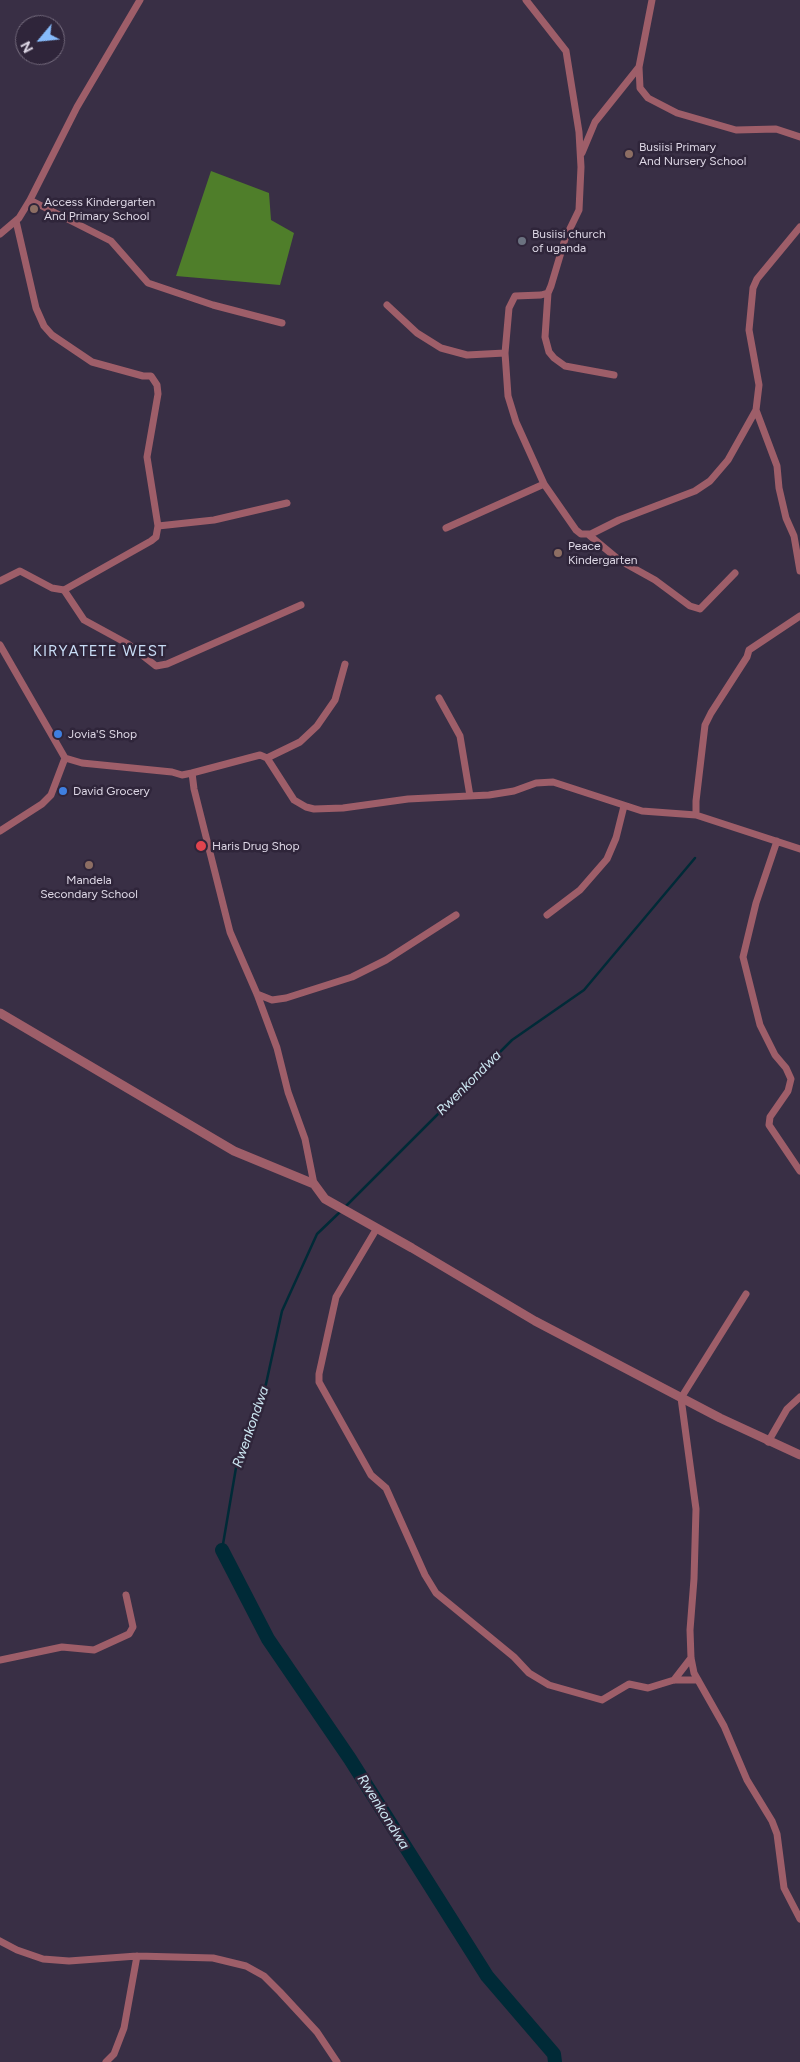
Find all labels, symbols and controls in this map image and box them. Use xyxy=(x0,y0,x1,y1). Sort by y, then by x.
north arrow xyxy=(15,15,65,65)
text: N xyxy=(17,38,37,56)
place label: Busiisi Primary And Nursery School xyxy=(639,140,746,168)
marker: Busiisi Primary And Nursery School xyxy=(623,148,635,160)
place label: Access Kindergarten And Primary School xyxy=(44,195,155,223)
marker: Access Kindergarten And Primary School xyxy=(28,203,40,215)
place label: Busiisi church of uganda xyxy=(532,227,606,255)
marker: Busiisi church of uganda xyxy=(516,235,528,247)
place label: Peace Kindergarten xyxy=(568,539,637,567)
marker: Peace Kindergarten xyxy=(552,547,564,559)
district label: KIRYATETE WEST xyxy=(31,643,169,661)
place label: Jovia'S Shop xyxy=(68,727,137,741)
marker: Jovia'S Shop xyxy=(52,728,64,740)
place label: David Grocery xyxy=(73,784,150,798)
marker: David Grocery xyxy=(57,785,69,797)
marker: Haris Drug Shop xyxy=(194,839,208,853)
place label: Haris Drug Shop xyxy=(212,839,300,853)
marker: Mandela Secondary School xyxy=(83,859,95,871)
place label: Mandela Secondary School xyxy=(40,873,138,901)
water label: Rwenkondwa xyxy=(433,1047,505,1119)
water label: Rwenkondwa xyxy=(229,1384,273,1470)
water label: Rwenkondwa xyxy=(353,1772,413,1852)

